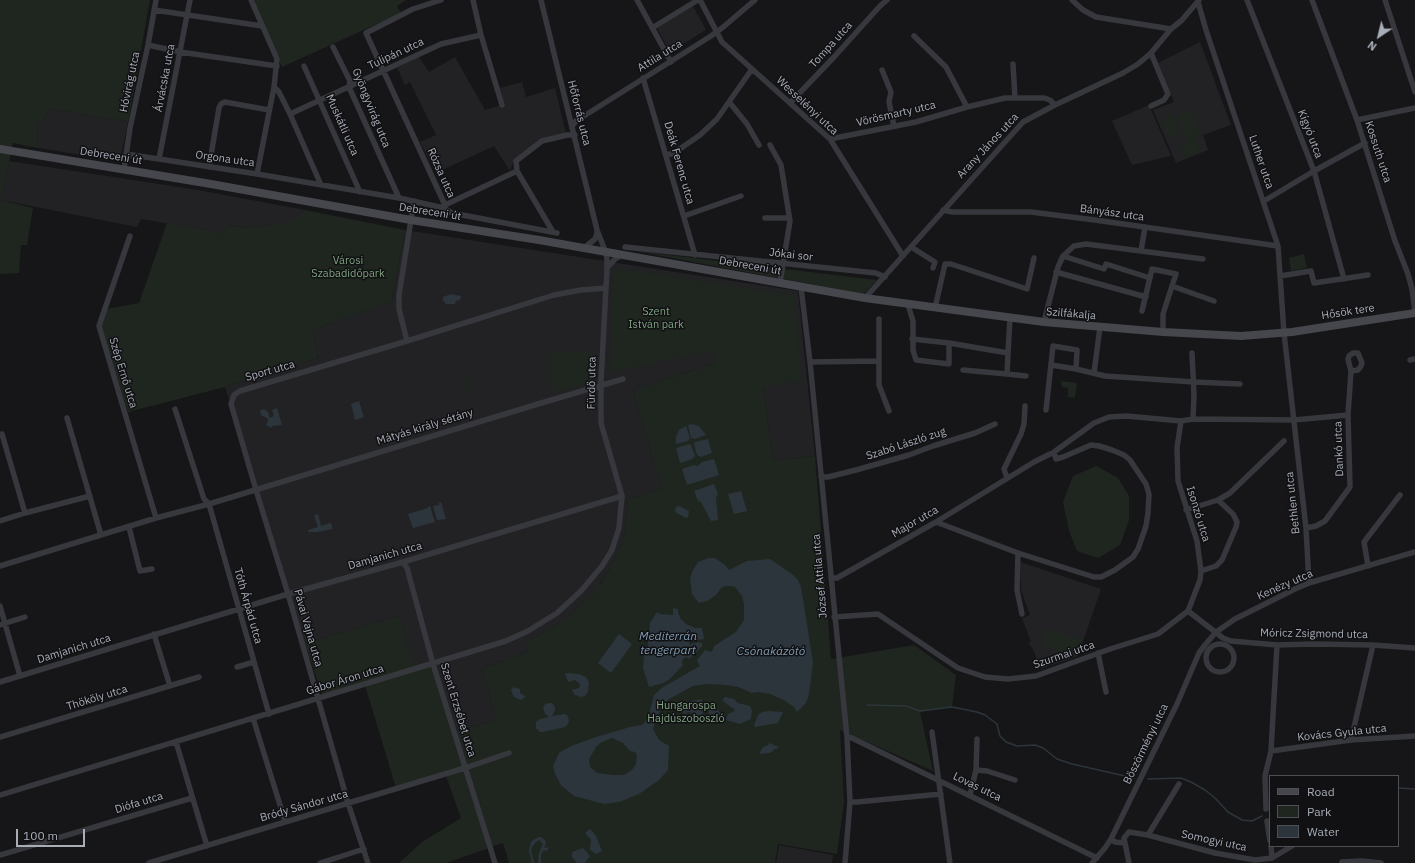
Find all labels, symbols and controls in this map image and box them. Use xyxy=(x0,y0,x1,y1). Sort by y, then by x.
north arrow xyxy=(1359,16,1399,56)
street label: Tompa utca xyxy=(807,19,855,71)
street label: Tulipán utca xyxy=(366,35,426,73)
street label: Attila utca xyxy=(635,37,685,75)
text: N xyxy=(1365,38,1379,54)
street label: Árvácska utca xyxy=(152,43,178,113)
street label: Hóvirág utca xyxy=(117,50,143,114)
street label: Gyöngyvirág utca xyxy=(349,66,393,150)
street label: Wesselényi utca xyxy=(773,74,841,138)
street label: Hőforrás utca xyxy=(565,79,593,147)
street label: Muskátli utca xyxy=(323,92,361,158)
street label: Vörösmarty utca xyxy=(855,98,937,130)
street label: Kígyó utca xyxy=(1295,108,1325,160)
street label: Arany János utca xyxy=(954,111,1022,181)
street label: Deák Ferenc utca xyxy=(661,120,697,206)
street label: Kossuth utca xyxy=(1362,120,1394,184)
street label: Luther utca xyxy=(1246,133,1276,191)
street label: Debreceni út xyxy=(79,145,143,167)
street label: Rózsa utca xyxy=(424,146,458,200)
street label: Orgona utca xyxy=(195,148,255,170)
street label: Debreceni út xyxy=(398,201,462,223)
street label: Bányász utca xyxy=(1079,202,1145,224)
street label: Jókai sor xyxy=(768,246,814,264)
park label: Városi Szabadidőpark xyxy=(311,254,385,280)
street label: Debreceni út xyxy=(718,254,782,278)
street label: Hősök tere xyxy=(1320,301,1376,323)
park label: Szent István park xyxy=(628,305,684,331)
street label: Szilfákalja xyxy=(1046,305,1096,323)
street label: Szép Ernő utca xyxy=(106,336,140,410)
street label: Fürdő utca xyxy=(585,357,599,409)
street label: Sport utca xyxy=(244,358,296,384)
street label: Mátyás király sétány xyxy=(375,406,475,448)
street label: Dankó utca xyxy=(1331,421,1347,477)
street label: Szabó László zug xyxy=(864,425,948,463)
street label: Bethlen utca xyxy=(1283,471,1303,535)
street label: Isonzó utca xyxy=(1183,485,1213,543)
street label: Major utca xyxy=(889,503,941,541)
street label: József Attila utca xyxy=(810,533,830,619)
street label: Damjanich utca xyxy=(346,539,424,573)
street label: Tóth Árpád utca xyxy=(231,567,265,645)
street label: Kenézy utca xyxy=(1255,567,1315,603)
street label: Pávai Vajna utca xyxy=(291,588,325,668)
street label: Móricz Zsigmond utca xyxy=(1260,626,1368,642)
water label: Mediterrán tengerpart xyxy=(639,630,697,658)
street label: Damjanich utca xyxy=(36,632,112,666)
street label: Szurmai utca xyxy=(1032,638,1096,672)
water label: Csónakázótó xyxy=(737,645,805,659)
street label: Szent Erzsébet utca xyxy=(437,661,479,759)
street label: Gábor Áron utca xyxy=(305,662,385,698)
street label: Thököly utca xyxy=(65,682,129,714)
park label: Hungarospa Hajdúszoboszló xyxy=(647,699,725,725)
street label: Böszörményi utca xyxy=(1121,702,1171,786)
street label: Kovács Gyula utca xyxy=(1297,722,1387,744)
street label: Lovas utca xyxy=(951,770,1003,804)
legend xyxy=(1269,775,1399,847)
text: Road xyxy=(1307,784,1335,799)
street label: Bródy Sándor utca xyxy=(258,787,350,825)
street label: Diófa utca xyxy=(113,789,165,817)
text: Park xyxy=(1307,804,1331,819)
scale bar xyxy=(18,821,87,847)
text: Water xyxy=(1307,824,1339,839)
text: 100 m xyxy=(23,828,58,843)
street label: Somogyi utca xyxy=(1180,828,1248,854)

